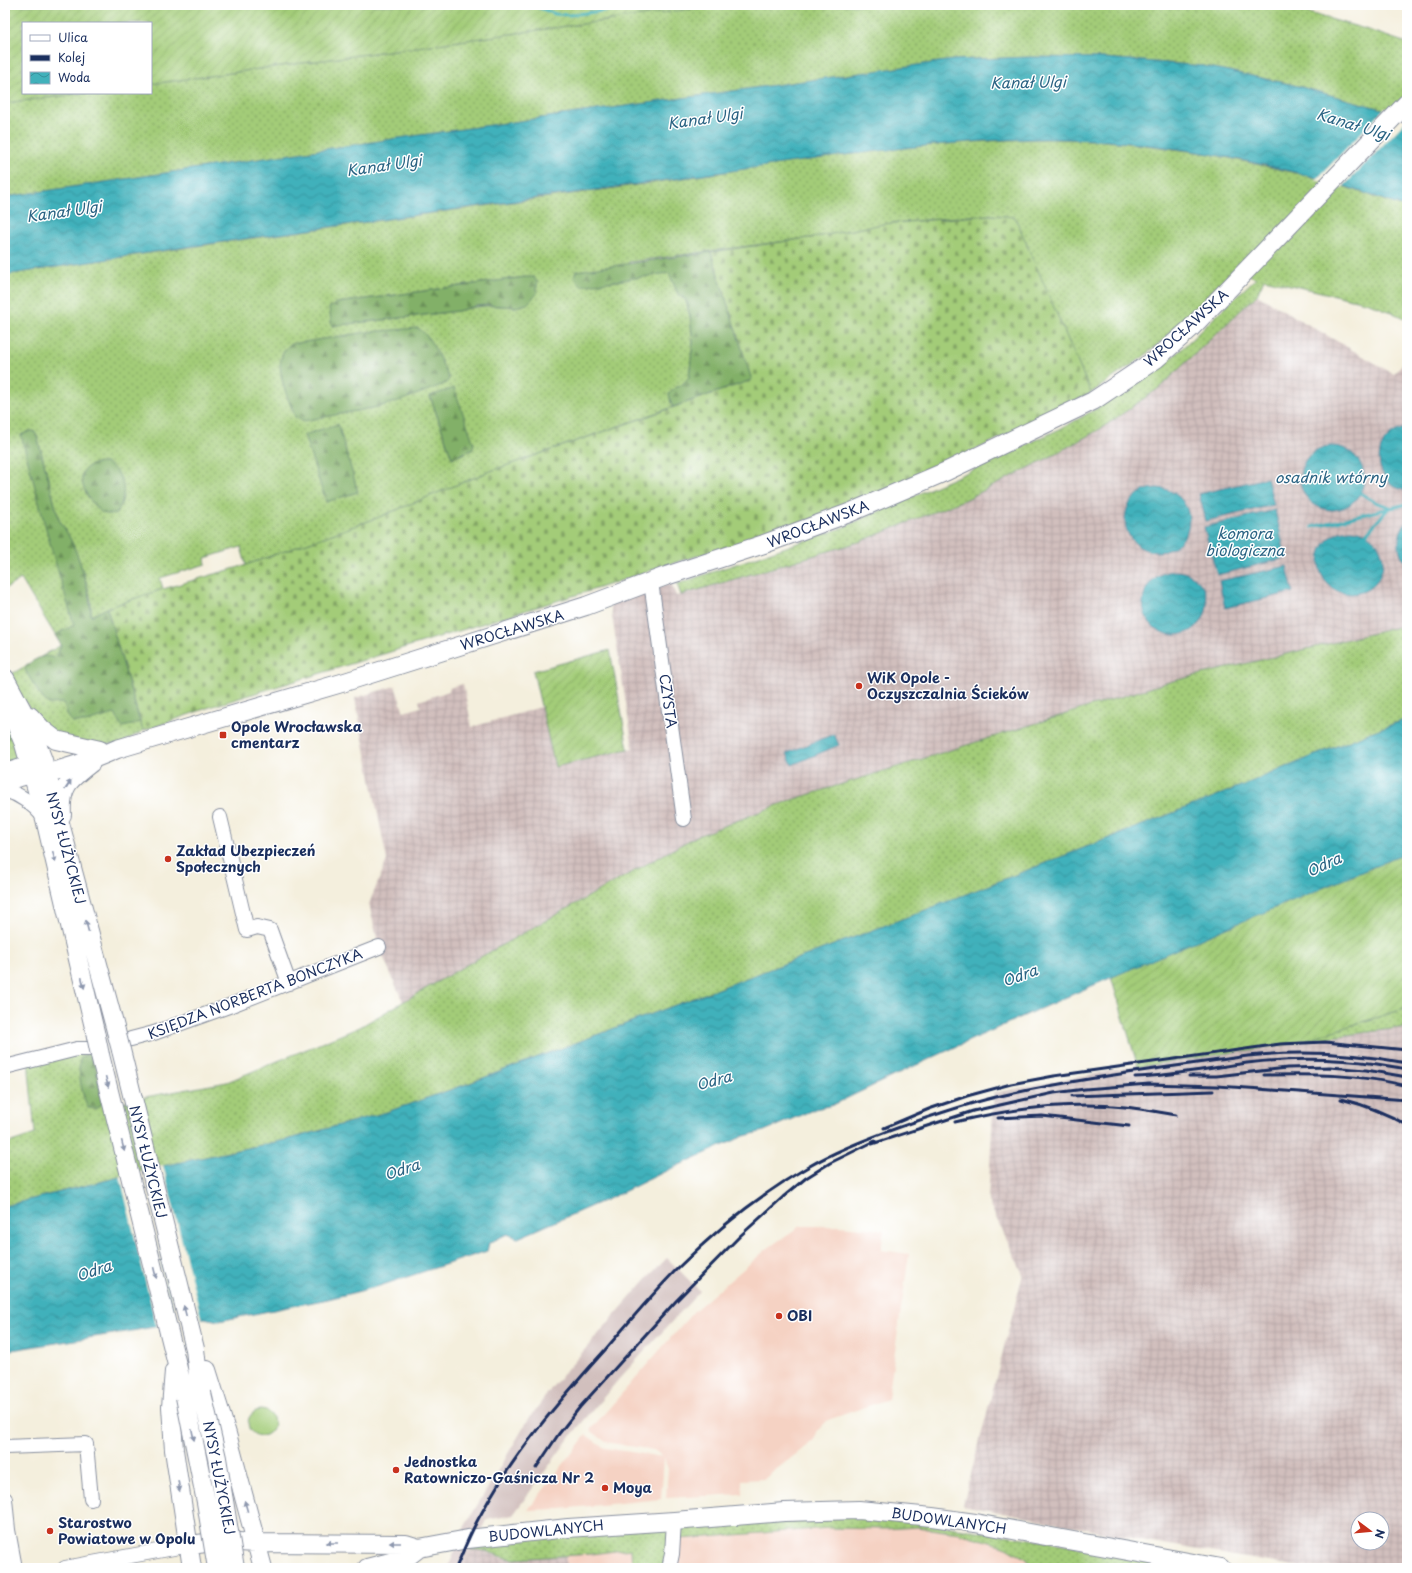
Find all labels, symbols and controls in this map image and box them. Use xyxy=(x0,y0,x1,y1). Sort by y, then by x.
legend xyxy=(22,22,152,94)
text: Ulica xyxy=(58,28,88,46)
text: Kolej xyxy=(58,48,85,66)
text: Woda xyxy=(58,68,91,86)
water label: Kanał Ulgi xyxy=(990,69,1069,94)
water label: Kanał Ulgi xyxy=(666,100,747,134)
water label: Kanał Ulgi xyxy=(1314,102,1396,146)
water label: Kanał Ulgi xyxy=(345,147,426,181)
water label: Kanał Ulgi xyxy=(25,193,106,227)
street label: WROCŁAWSKA xyxy=(1139,284,1233,371)
water label: osadnik wtórny xyxy=(1275,465,1388,488)
street label: WROCŁAWSKA xyxy=(764,494,872,553)
water label: komora biologiczna xyxy=(1205,521,1285,561)
street label: WROCŁAWSKA xyxy=(457,604,567,655)
place label: WiK Opole - Oczyszczalnia Ścieków xyxy=(867,667,1030,704)
street label: CZYSTA xyxy=(654,672,683,730)
marker: WiK Opole - Oczyszczalnia Ścieków xyxy=(854,681,864,691)
place label: Opole Wrocławska cmentarz xyxy=(231,716,363,753)
marker: Opole Wrocławska cmentarz xyxy=(218,730,228,740)
one-way arrow xyxy=(64,779,71,791)
street label: NYSY ŁUŻYCKIEJ xyxy=(41,789,92,907)
place label: Zakład Ubezpieczeń Społecznych xyxy=(176,840,315,877)
water label: Odra xyxy=(1302,845,1345,882)
one-way arrow xyxy=(51,850,57,863)
marker: Zakład Ubezpieczeń Społecznych xyxy=(163,854,173,864)
one-way arrow xyxy=(84,920,90,932)
street label: KSIĘDZA NORBERTA BONCZYKA xyxy=(144,943,365,1044)
water label: Odra xyxy=(999,957,1041,992)
one-way arrow xyxy=(81,977,87,989)
water label: Odra xyxy=(693,1064,735,1095)
one-way arrow xyxy=(104,1076,110,1088)
street label: NYSY ŁUŻYCKIEJ xyxy=(124,1103,173,1221)
one-way arrow xyxy=(121,1140,127,1153)
water label: Odra xyxy=(381,1152,423,1185)
water label: Odra xyxy=(73,1253,115,1286)
one-way arrow xyxy=(152,1266,158,1279)
one-way arrow xyxy=(182,1305,188,1317)
place label: OBI xyxy=(787,1305,812,1326)
marker: OBI xyxy=(774,1311,784,1321)
street label: NYSY ŁUŻYCKIEJ xyxy=(198,1419,241,1537)
one-way arrow xyxy=(191,1428,197,1441)
place label: Jednostka Ratowniczo-Gaśnicza Nr 2 xyxy=(404,1451,594,1488)
marker: Jednostka Ratowniczo-Gaśnicza Nr 2 xyxy=(391,1465,401,1475)
place label: Moya xyxy=(613,1477,653,1498)
one-way arrow xyxy=(177,1480,183,1492)
marker: Moya xyxy=(600,1483,610,1493)
one-way arrow xyxy=(243,1499,249,1511)
street label: BUDOWLANYCH xyxy=(890,1502,1008,1539)
north arrow xyxy=(1350,1511,1390,1551)
place label: Starostwo Powiatowe w Opolu xyxy=(58,1512,196,1549)
street label: BUDOWLANYCH xyxy=(487,1514,605,1547)
marker: Starostwo Powiatowe w Opolu xyxy=(45,1526,55,1536)
text: N xyxy=(1371,1527,1389,1541)
one-way arrow xyxy=(325,1540,338,1546)
one-way arrow xyxy=(389,1540,401,1547)

